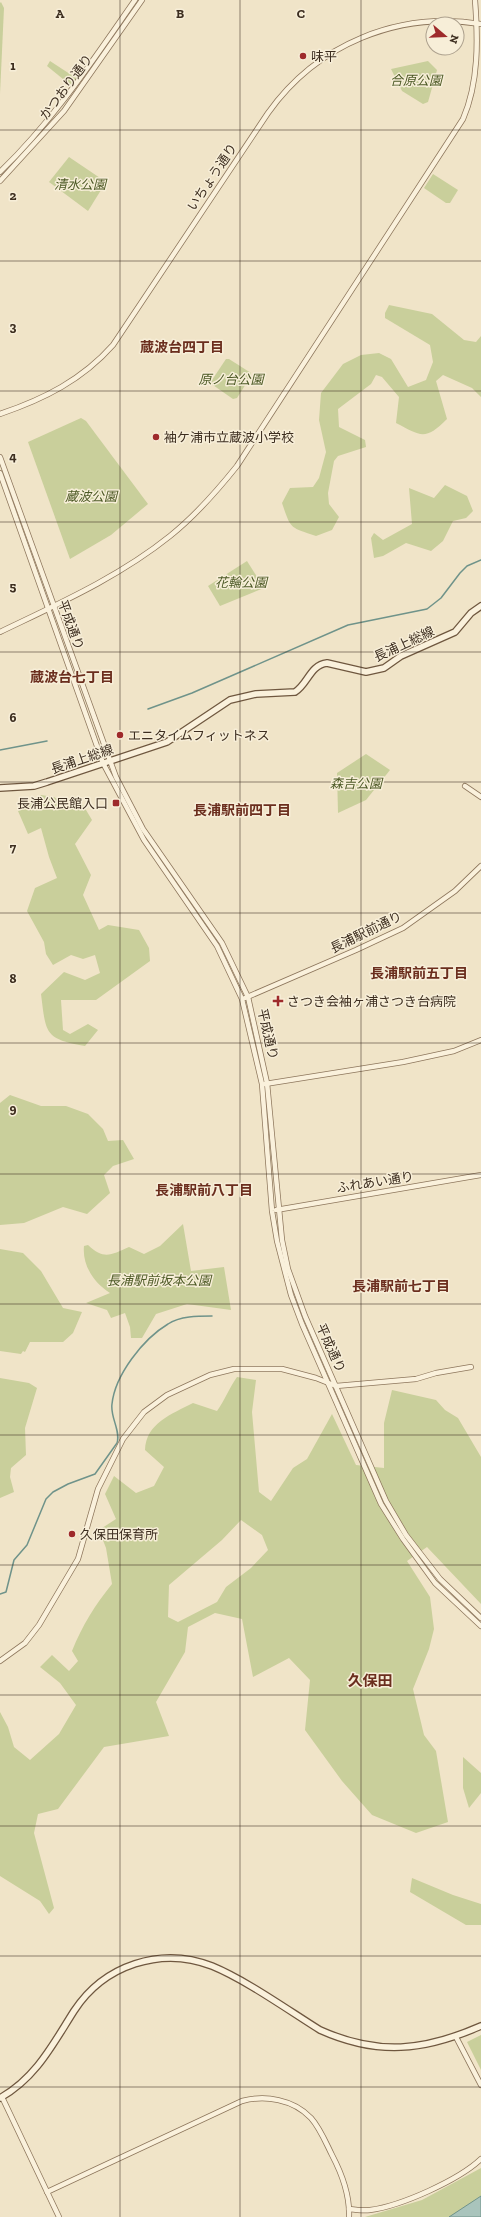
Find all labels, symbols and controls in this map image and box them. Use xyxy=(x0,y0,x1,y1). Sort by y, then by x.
text: A xyxy=(56,6,65,21)
text: B xyxy=(176,6,184,21)
text: C xyxy=(297,6,305,21)
north arrow xyxy=(425,16,465,56)
text: N xyxy=(446,33,461,46)
place label: 味平 xyxy=(311,49,337,64)
street label: かつおり通り xyxy=(37,51,95,123)
marker: 味平 xyxy=(298,51,308,61)
text: 1 xyxy=(10,58,16,73)
park label: 合原公園 xyxy=(390,73,444,88)
street label: いちょう通り xyxy=(184,140,240,214)
park label: 清水公園 xyxy=(54,177,108,192)
text: 2 xyxy=(10,188,17,203)
text: 3 xyxy=(10,319,17,334)
district label: 蔵波台四丁目 xyxy=(140,339,224,356)
park label: 原ノ台公園 xyxy=(198,372,265,387)
place label: 袖ケ浦市立蔵波小学校 xyxy=(164,430,294,445)
marker: 袖ケ浦市立蔵波小学校 xyxy=(151,432,161,442)
text: 4 xyxy=(9,449,17,464)
park label: 蔵波公園 xyxy=(65,489,119,504)
park label: 花輪公園 xyxy=(215,575,269,590)
text: 5 xyxy=(10,579,17,594)
street label: 平成通り xyxy=(55,598,87,652)
street label: 長浦上総線 xyxy=(371,623,437,665)
district label: 蔵波台七丁目 xyxy=(30,669,114,686)
text: 6 xyxy=(10,710,17,725)
place label: エニタイムフィットネス xyxy=(128,728,270,743)
marker: エニタイムフィットネス xyxy=(115,730,125,740)
street label: 長浦上総線 xyxy=(49,741,115,777)
park label: 森吉公園 xyxy=(330,776,384,791)
place label: 長浦公民館入口 xyxy=(17,796,108,811)
marker: 長浦公民館入口 xyxy=(111,798,121,808)
district label: 長浦駅前四丁目 xyxy=(193,802,291,819)
text: 7 xyxy=(10,840,17,855)
street label: 長浦駅前通り xyxy=(328,908,404,956)
district label: 長浦駅前五丁目 xyxy=(370,965,468,982)
text: 8 xyxy=(9,971,17,986)
place label: さつき会袖ヶ浦さつき台病院 xyxy=(287,994,456,1009)
marker: さつき会袖ヶ浦さつき台病院 xyxy=(272,995,284,1007)
street label: 平成通り xyxy=(255,1007,281,1061)
text: 9 xyxy=(10,1101,17,1116)
street label: ふれあい通り xyxy=(335,1168,415,1196)
district label: 長浦駅前八丁目 xyxy=(155,1182,253,1199)
park label: 長浦駅前坂本公園 xyxy=(107,1273,213,1288)
district label: 長浦駅前七丁目 xyxy=(352,1278,450,1295)
street label: 平成通り xyxy=(314,1321,348,1375)
place label: 久保田保育所 xyxy=(80,1527,158,1542)
marker: 久保田保育所 xyxy=(67,1529,77,1539)
district label: 久保田 xyxy=(347,1672,393,1690)

